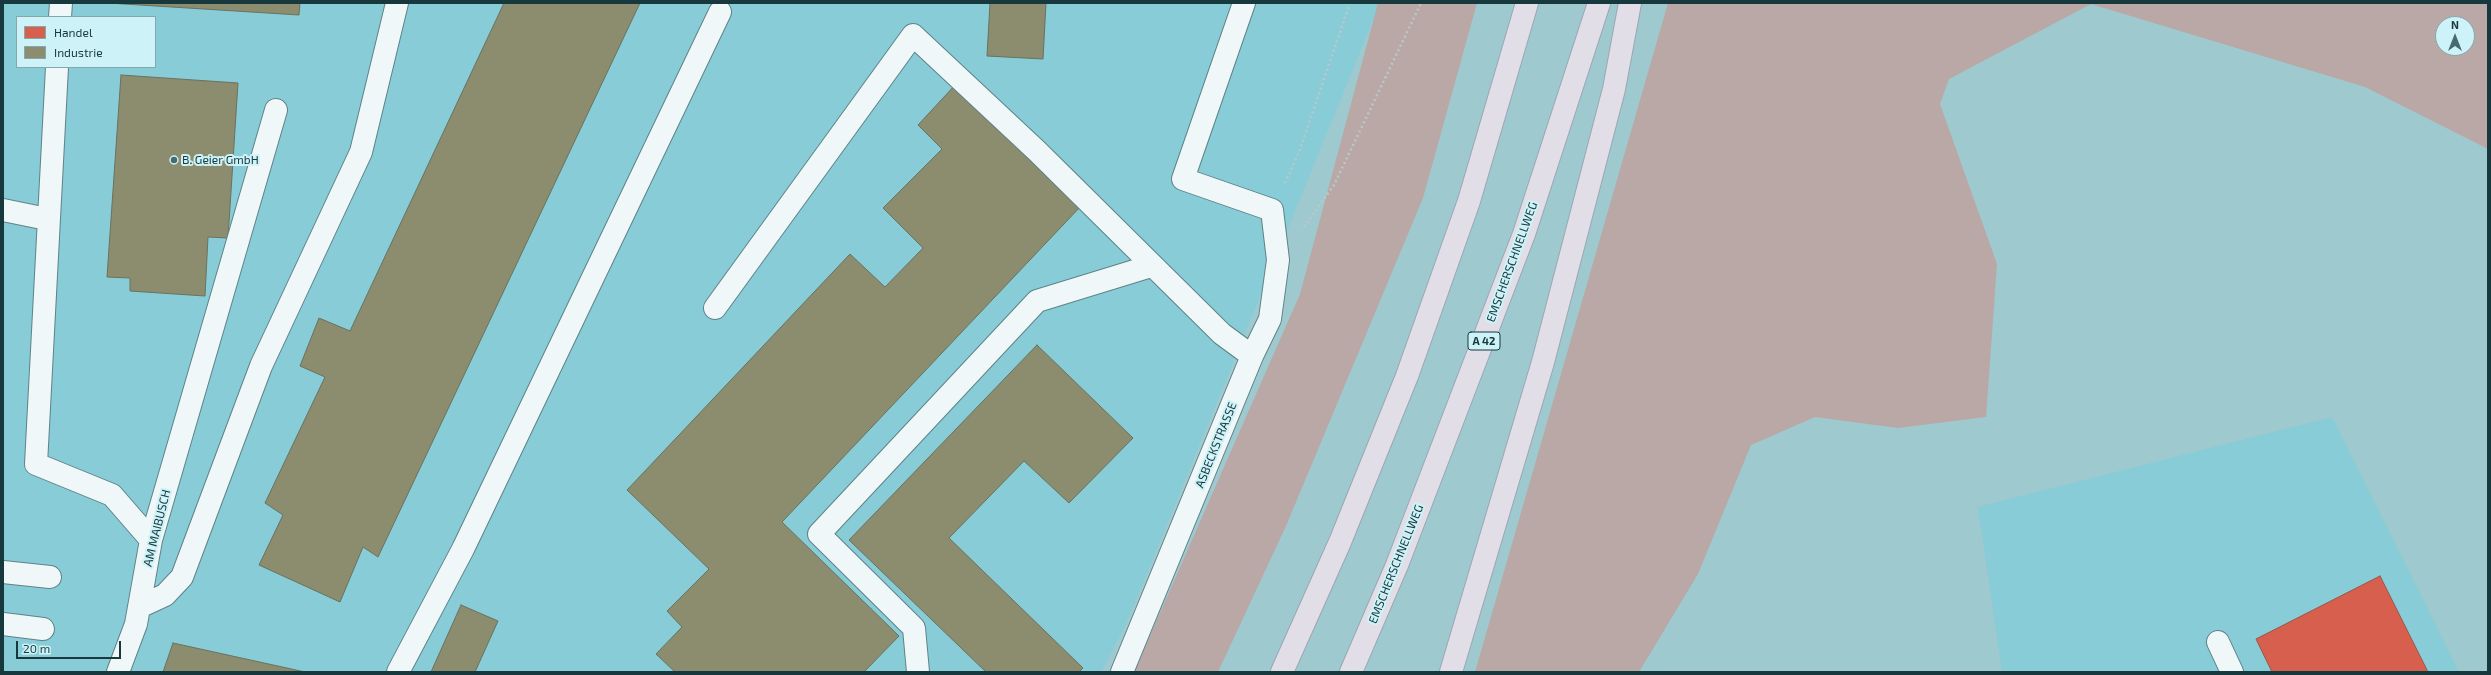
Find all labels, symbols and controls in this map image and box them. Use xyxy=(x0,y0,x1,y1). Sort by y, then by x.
legend xyxy=(16,16,156,68)
north arrow xyxy=(2435,16,2475,56)
text: N xyxy=(2451,18,2459,31)
text: Handel xyxy=(54,25,92,39)
text: Industrie xyxy=(54,45,103,59)
place label: B. Geier GmbH xyxy=(182,153,259,167)
marker: B. Geier GmbH xyxy=(169,155,179,165)
street label: EMSCHERSCHNELLWEG xyxy=(1484,200,1540,324)
road number: A 42 xyxy=(1468,332,1500,350)
street label: ASBECKSTRASSE xyxy=(1192,400,1240,490)
street label: AM MAIBUSCH xyxy=(140,488,174,568)
street label: EMSCHERSCHNELLWEG xyxy=(1366,502,1426,626)
scale bar xyxy=(18,633,123,659)
text: 20 m xyxy=(23,641,50,655)

